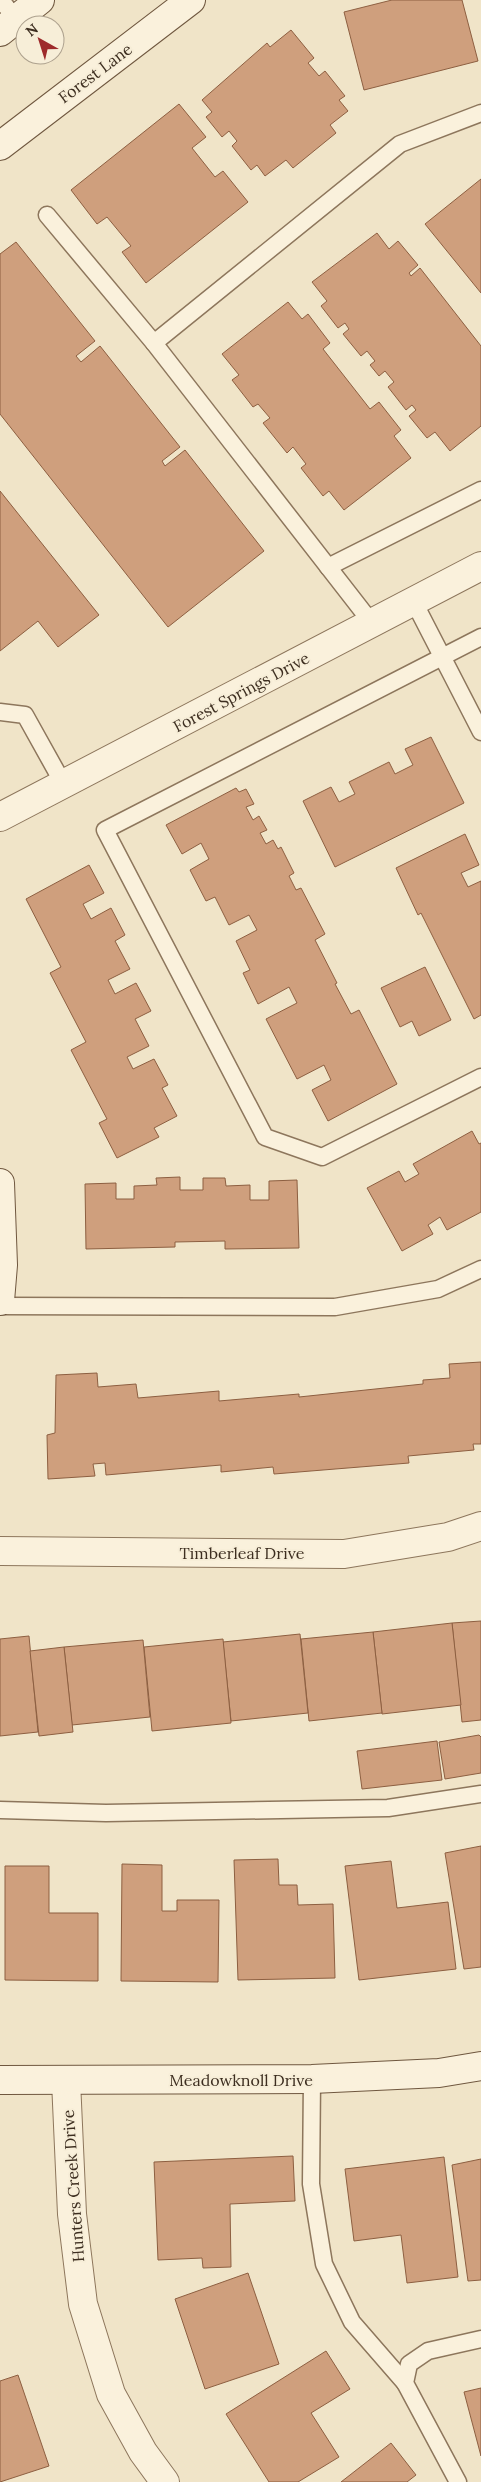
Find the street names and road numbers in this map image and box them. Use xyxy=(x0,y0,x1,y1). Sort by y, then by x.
street label: Forest Lane xyxy=(54,39,136,107)
street label: Forest Springs Drive xyxy=(169,647,313,736)
street label: Timberleaf Drive xyxy=(180,1543,305,1563)
street label: Meadowknoll Drive xyxy=(169,2070,313,2090)
street label: Hunters Creek Drive xyxy=(58,2109,88,2263)

